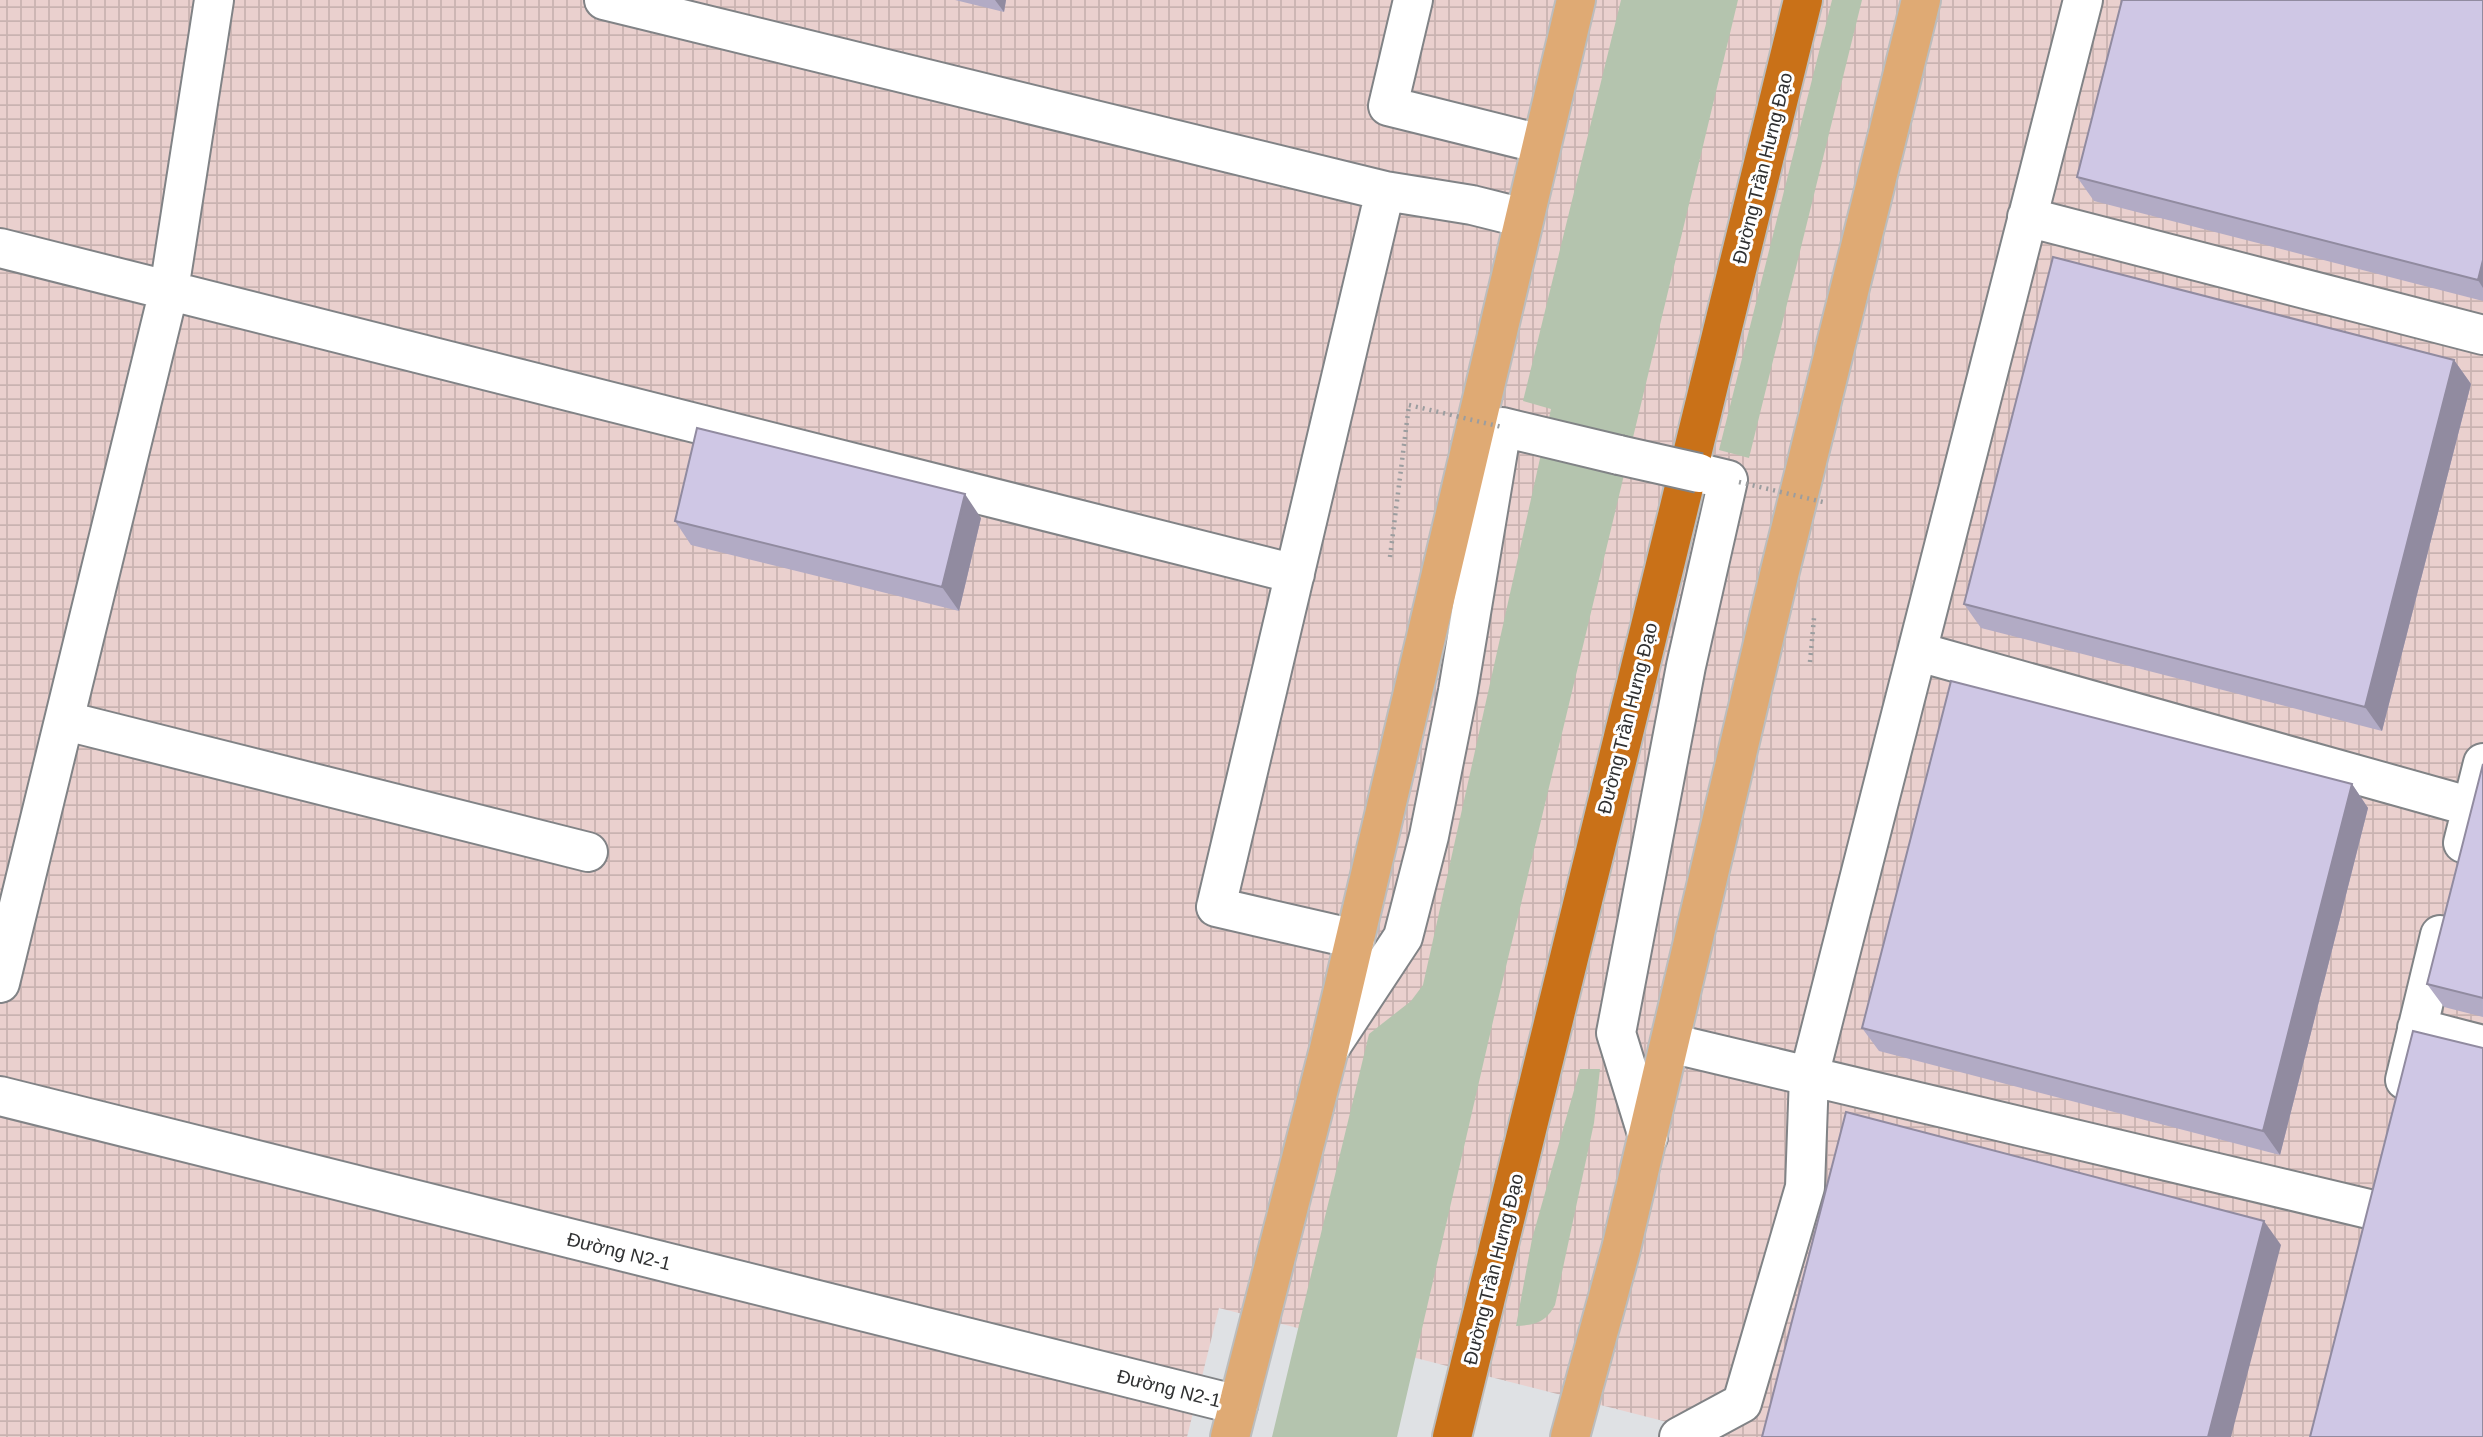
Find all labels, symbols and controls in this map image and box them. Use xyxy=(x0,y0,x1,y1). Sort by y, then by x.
street label: Đường Trần Hưng Đạo xyxy=(1729,70,1796,266)
street label: Đường Trần Hưng Đạo xyxy=(1594,620,1661,816)
street label: Đường Trần Hưng Đạo xyxy=(1460,1171,1527,1367)
street label: Đường N2-1 xyxy=(565,1228,673,1275)
street label: Đường N2-1 xyxy=(1115,1365,1223,1412)

